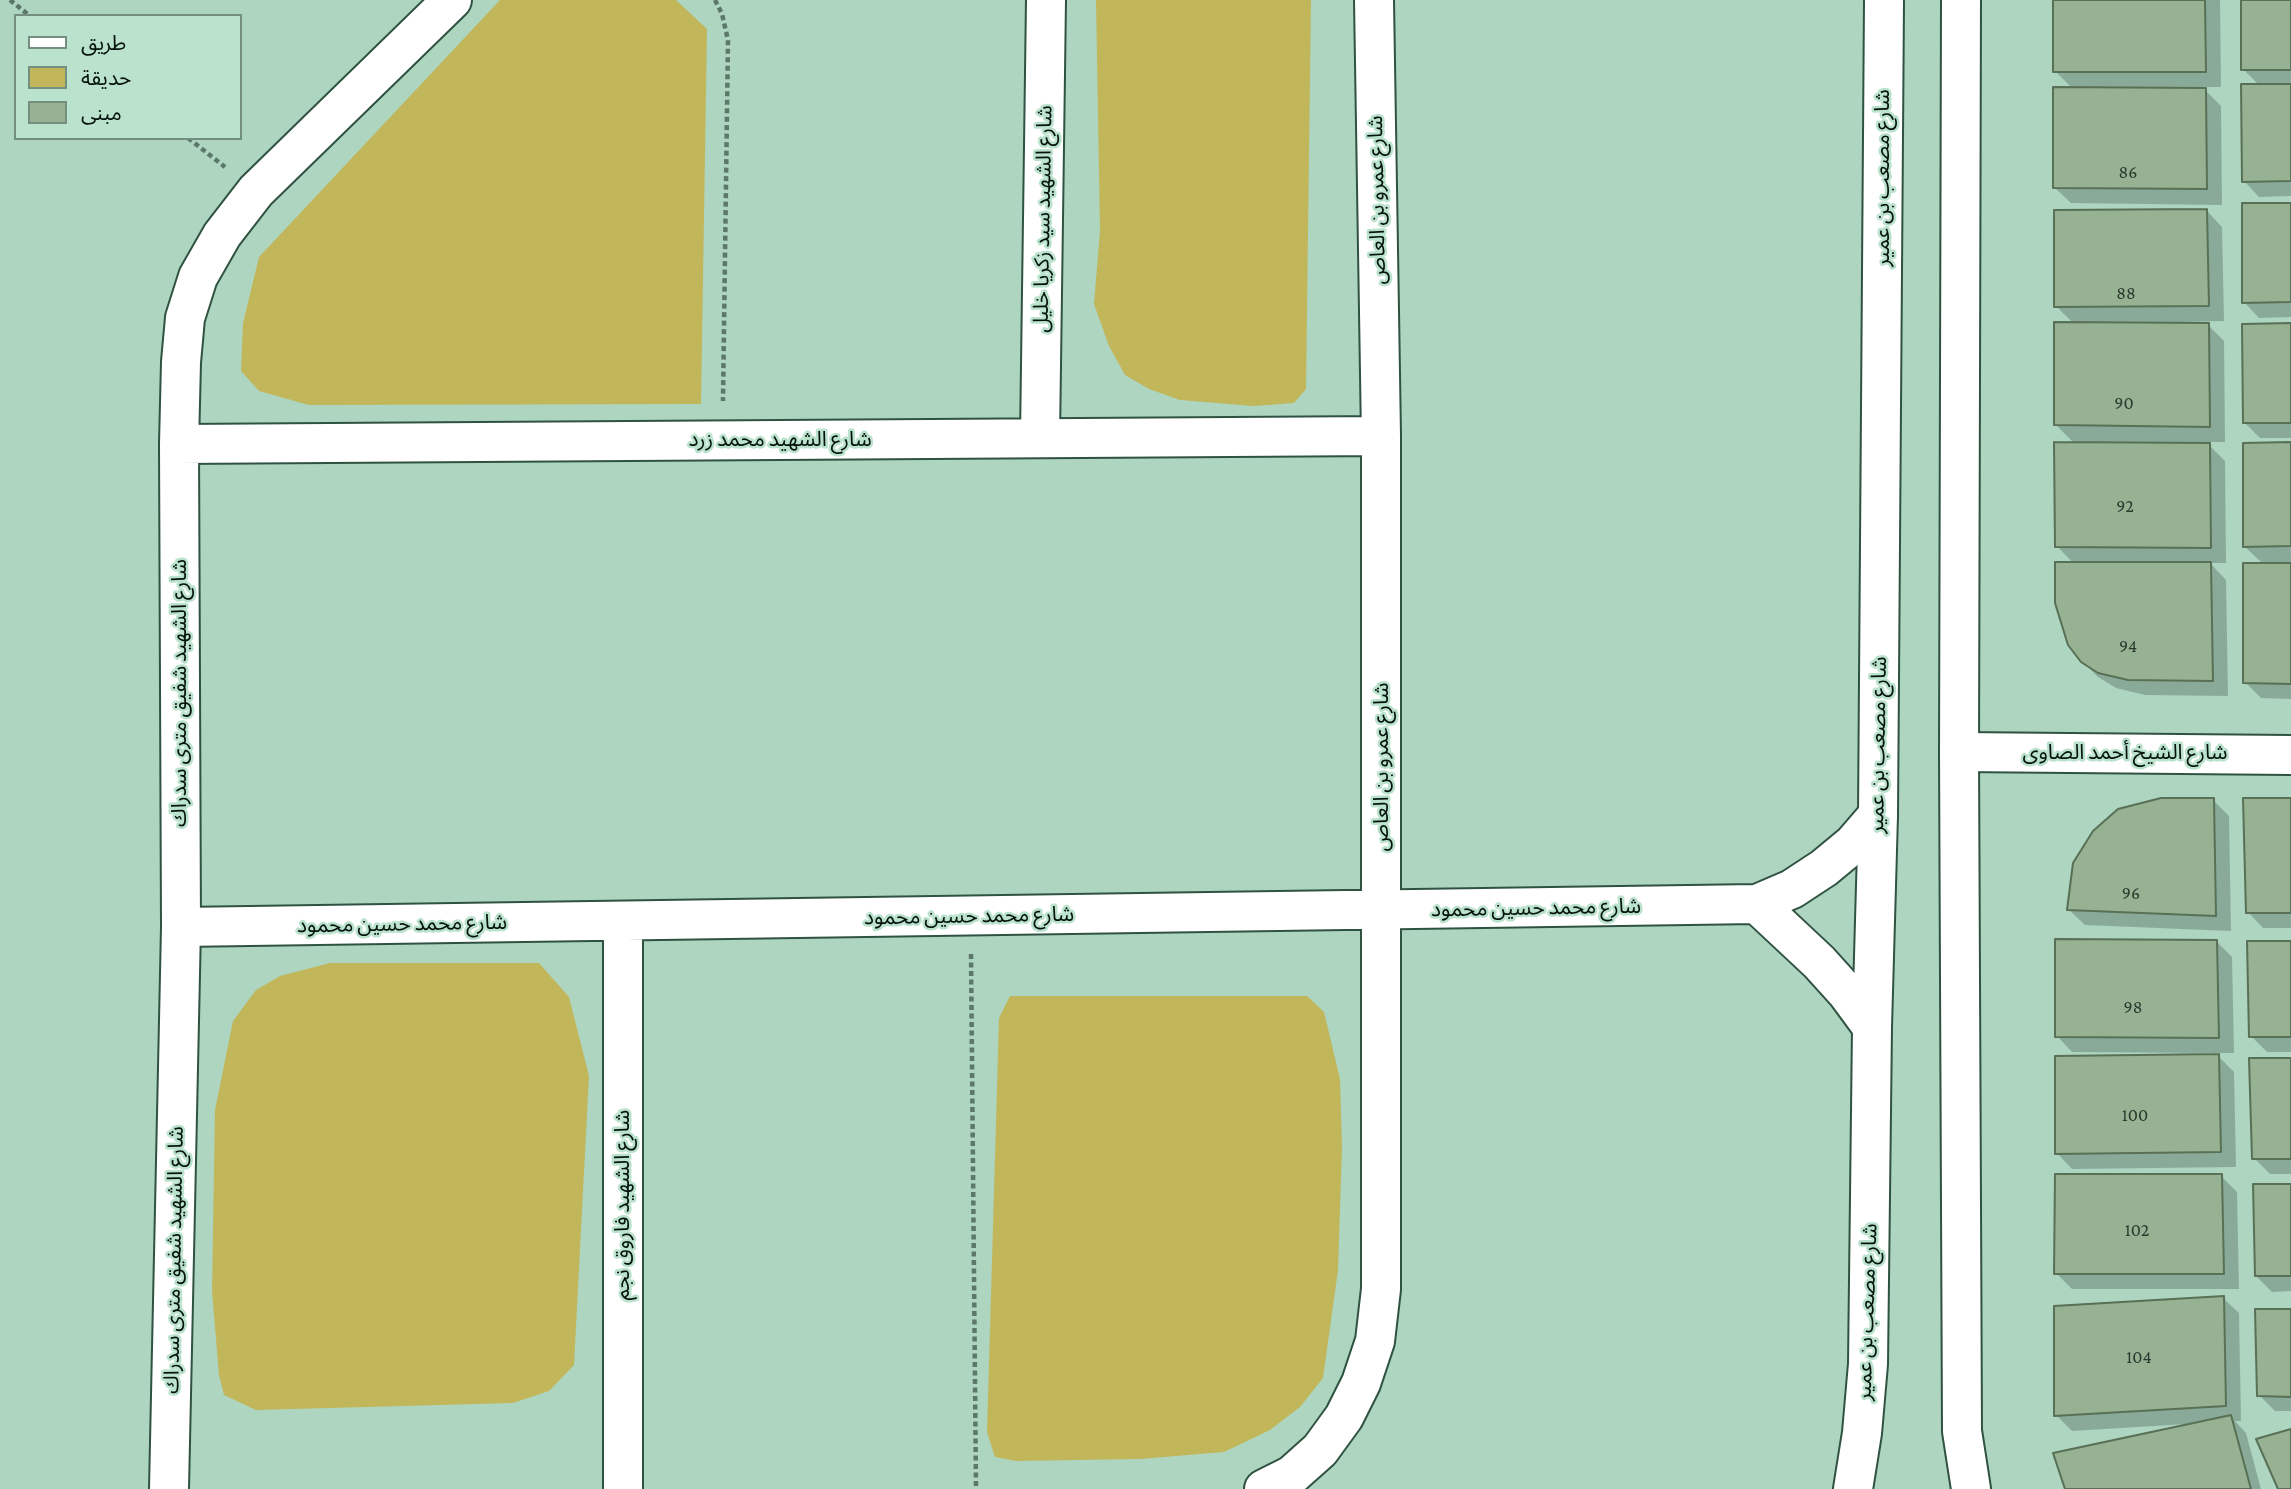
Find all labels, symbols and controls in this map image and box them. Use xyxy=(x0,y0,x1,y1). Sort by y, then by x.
legend xyxy=(14,14,242,140)
text: طريق xyxy=(81,31,126,55)
text: حديقة xyxy=(81,66,131,90)
street label: شارع مصعب بن عمير xyxy=(1870,89,1896,267)
text: مبنى xyxy=(81,101,122,125)
street label: شارع الشهيد سيد زكريا خليل xyxy=(1028,105,1058,333)
street label: شارع عمرو بن العاص xyxy=(1363,115,1391,285)
house number: 86 xyxy=(2119,161,2137,183)
house number: 88 xyxy=(2116,282,2136,304)
house number: 90 xyxy=(2114,392,2134,414)
street label: شارع الشهيد محمد زرد xyxy=(688,427,872,453)
house number: 92 xyxy=(2116,495,2134,517)
street label: شارع الشهيد شفيق مترى سدراك xyxy=(167,559,193,827)
house number: 94 xyxy=(2119,635,2137,657)
street label: شارع مصعب بن عمير xyxy=(1864,656,1892,834)
street label: شارع عمرو بن العاص xyxy=(1369,682,1395,852)
street label: شارع الشيخ أحمد الصاوى xyxy=(2023,740,2227,766)
house number: 96 xyxy=(2122,882,2140,904)
street label: شارع محمد حسين محمود xyxy=(1431,894,1641,922)
street label: شارع محمد حسين محمود xyxy=(864,902,1074,930)
street label: شارع محمد حسين محمود xyxy=(297,910,507,938)
house number: 98 xyxy=(2124,996,2142,1018)
house number: 100 xyxy=(2122,1104,2148,1126)
street label: شارع الشهيد فاروق نجم xyxy=(610,1110,636,1300)
street label: شارع الشهيد شفيق مترى سدراك xyxy=(159,1126,189,1394)
house number: 102 xyxy=(2125,1219,2149,1241)
street label: شارع مصعب بن عمير xyxy=(1851,1223,1883,1401)
house number: 104 xyxy=(2126,1346,2152,1368)

